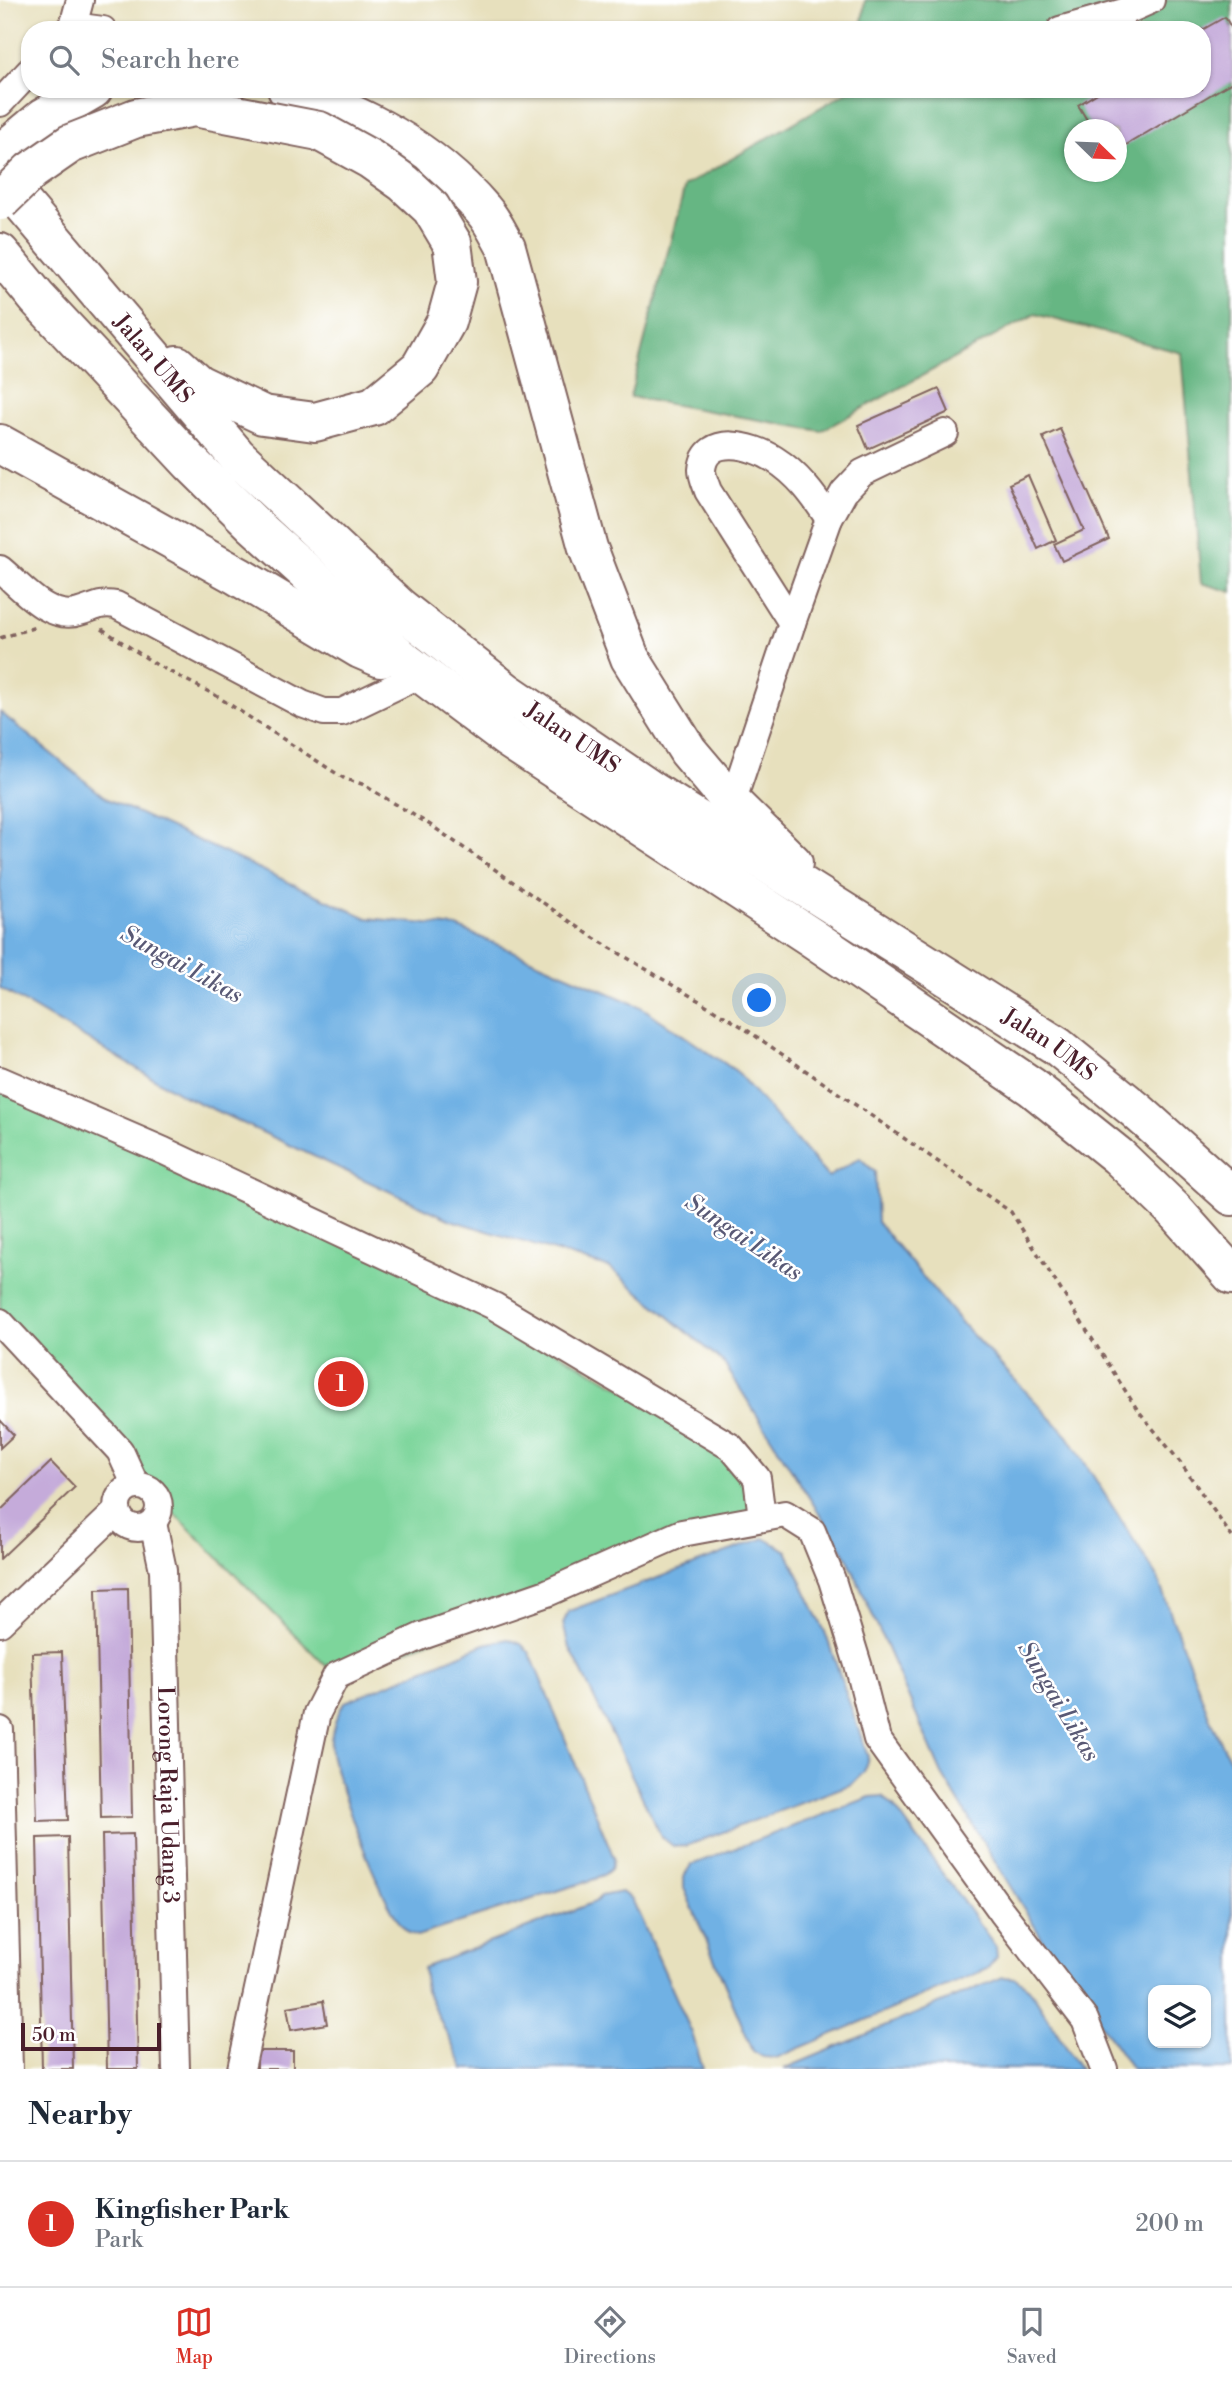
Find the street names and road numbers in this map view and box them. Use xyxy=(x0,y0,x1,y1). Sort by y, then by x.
street label: Jalan UMS xyxy=(107,308,199,410)
street label: Jalan UMS xyxy=(519,695,625,780)
street label: Jalan UMS xyxy=(996,1002,1102,1087)
street label: Lorong Raja Udang 3 xyxy=(151,1686,185,1904)

